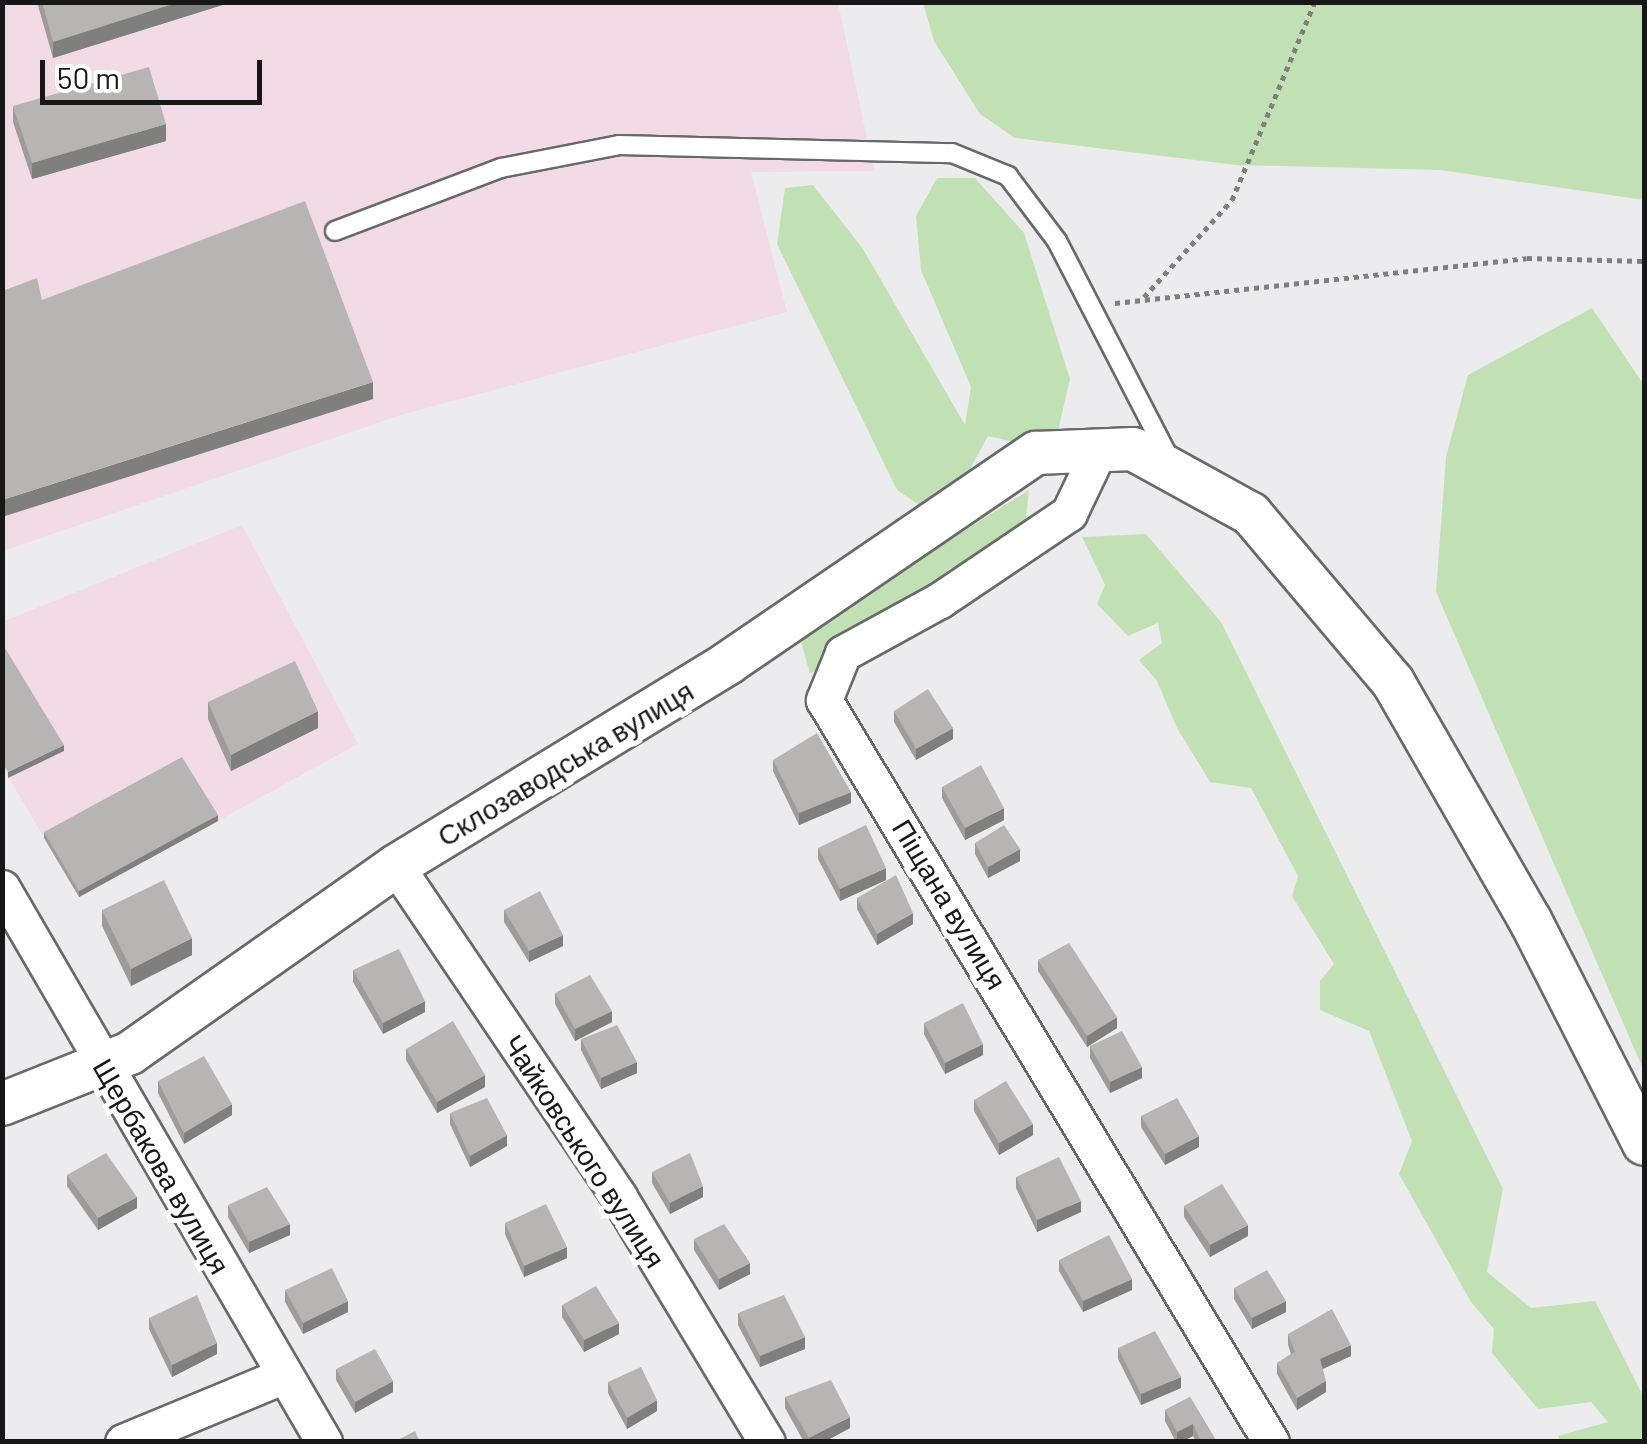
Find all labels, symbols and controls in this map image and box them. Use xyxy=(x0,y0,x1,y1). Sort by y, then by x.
scale bar xyxy=(45,40,268,102)
text: 50 m xyxy=(57,59,120,95)
street label: Склозаводська вулиця xyxy=(431,673,699,853)
street label: Піщана вулиця xyxy=(886,813,1014,995)
street label: Чайковського вулиця xyxy=(497,1028,673,1274)
street label: Щербакова вулиця xyxy=(87,1052,237,1280)

